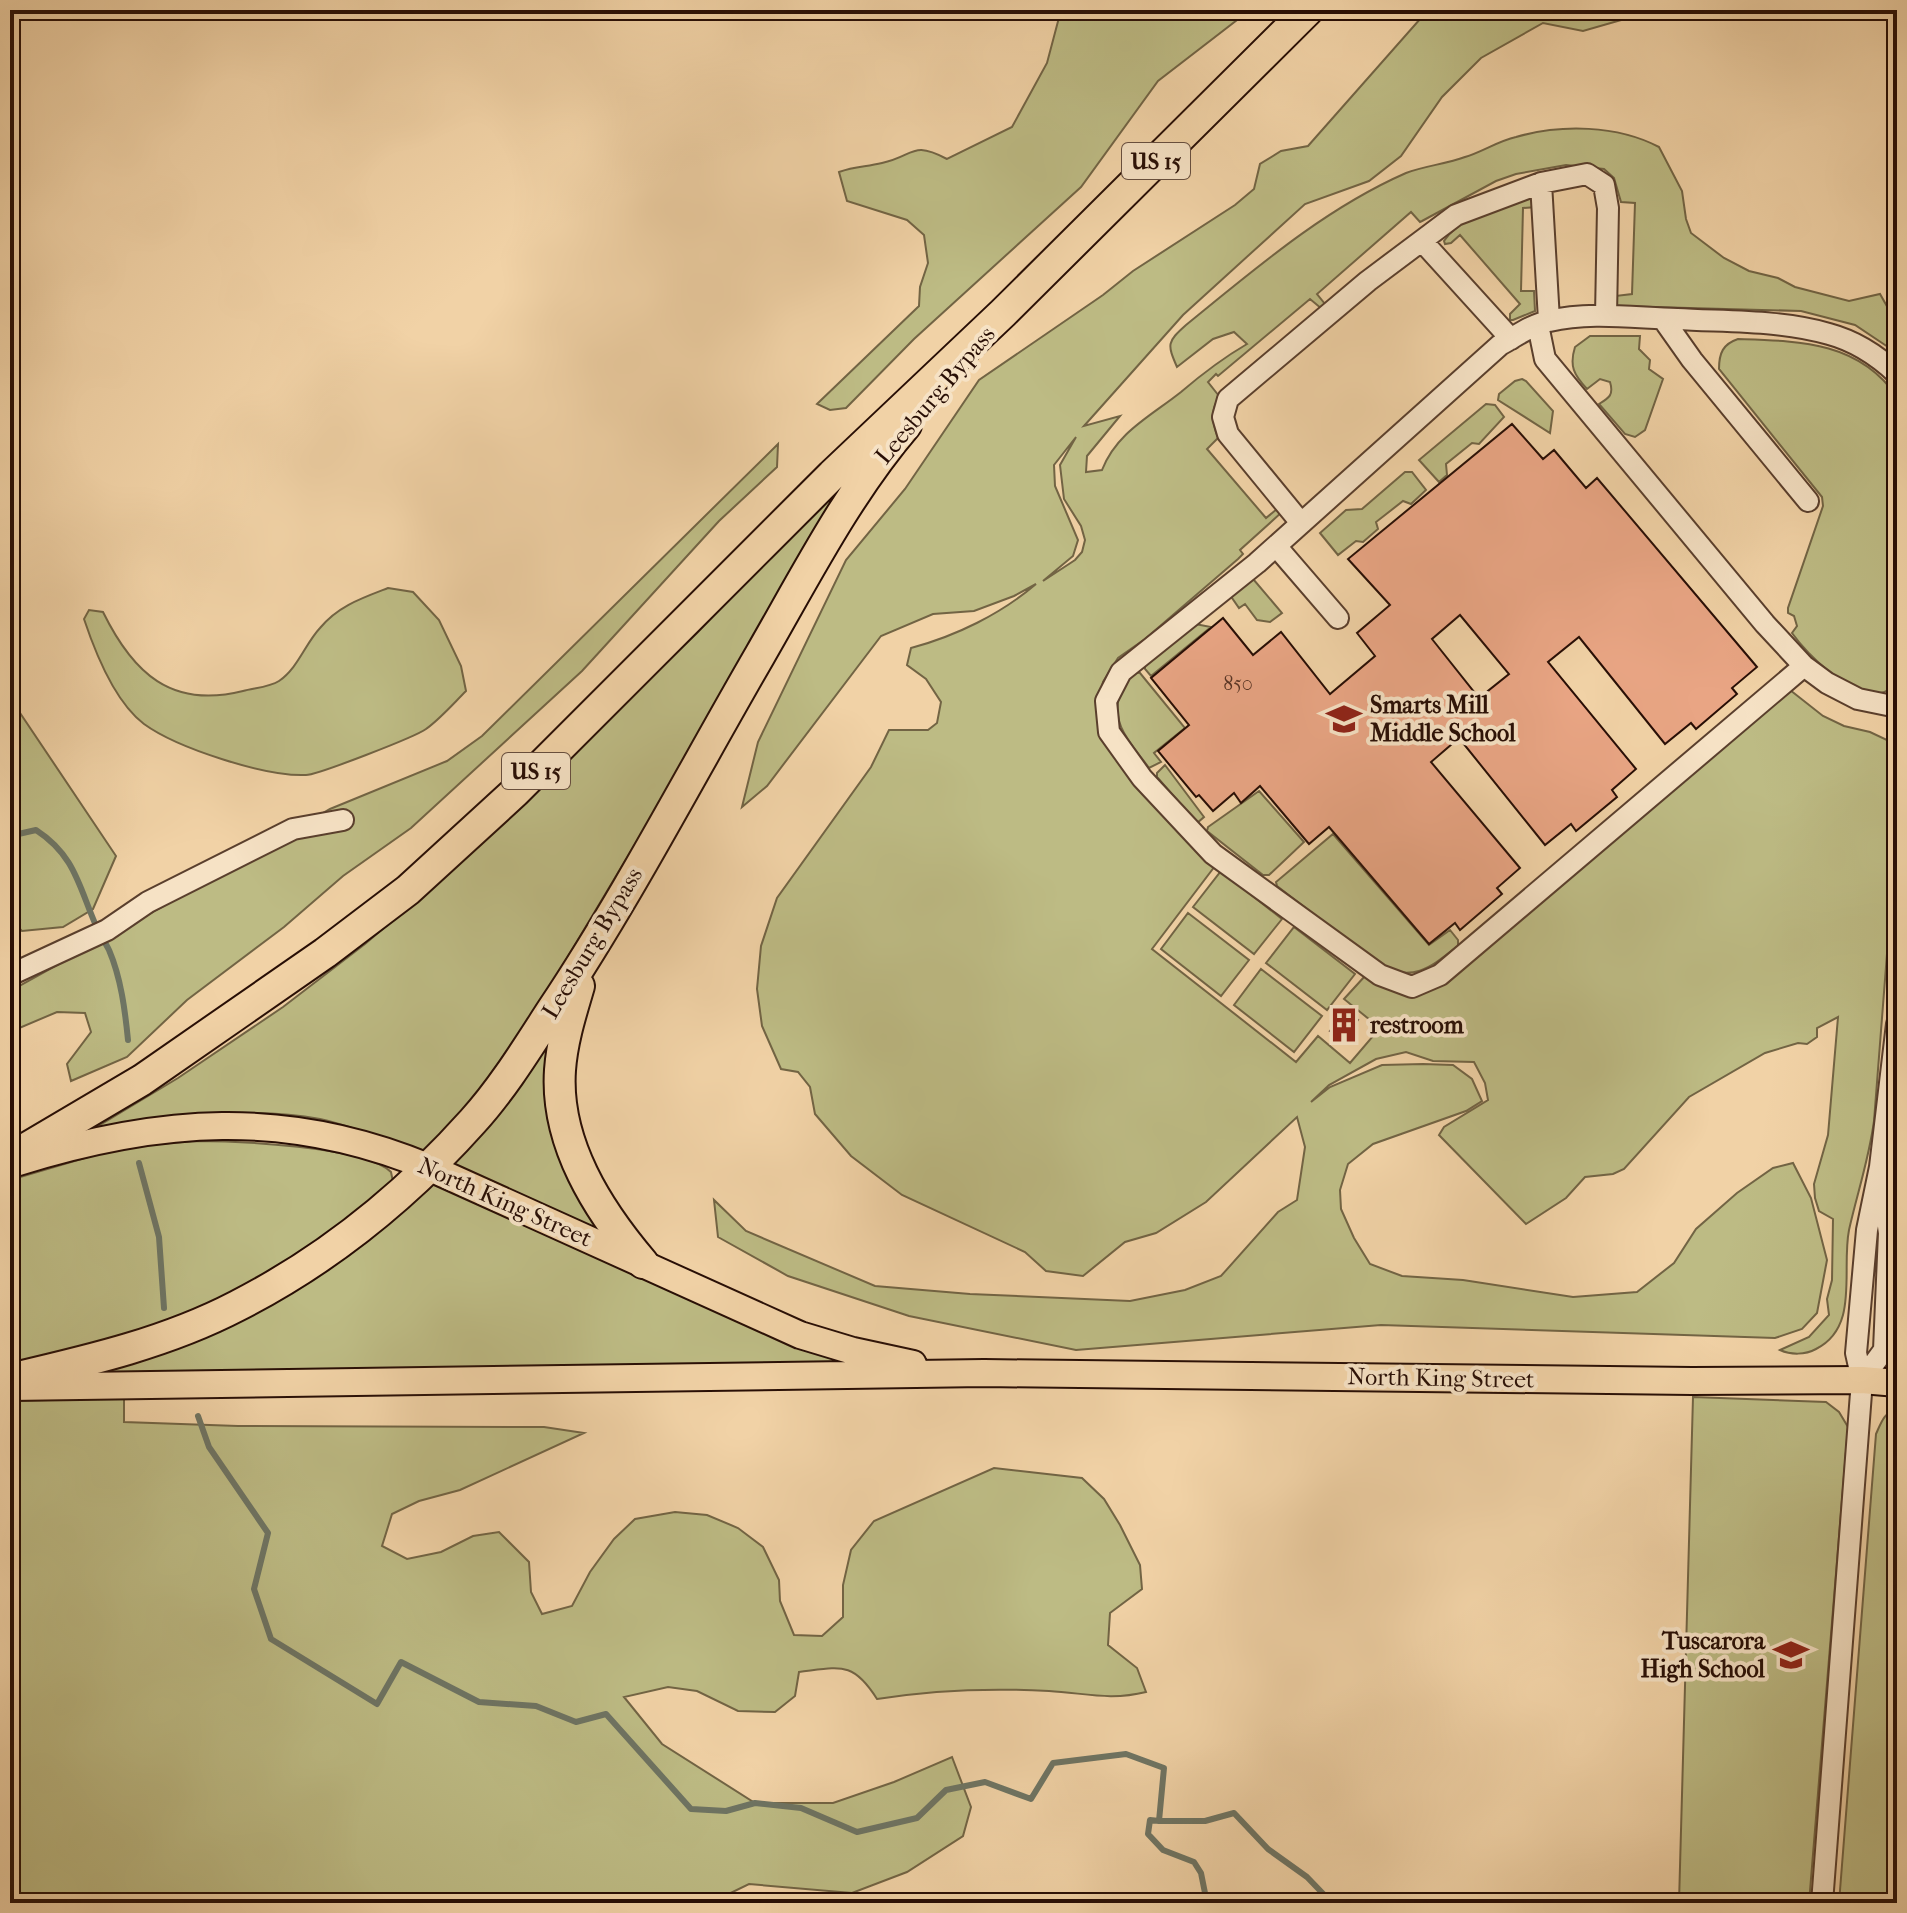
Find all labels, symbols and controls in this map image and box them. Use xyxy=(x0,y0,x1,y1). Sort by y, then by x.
road number: US 15 xyxy=(1122,143,1190,179)
street label: Leesburg Bypass xyxy=(869,320,1001,470)
house number: 850 xyxy=(1223,672,1253,695)
place label: Smarts Mill Middle School xyxy=(1370,691,1516,747)
school or university icon: Smarts Mill Middle School xyxy=(1325,700,1363,738)
road number: US 15 xyxy=(502,753,570,789)
street label: Leesburg Bypass xyxy=(536,862,648,1024)
building icon: restroom xyxy=(1325,1006,1363,1044)
place label: restroom xyxy=(1369,1011,1465,1039)
street label: North King Street xyxy=(414,1151,597,1253)
street label: North King Street xyxy=(1347,1362,1535,1394)
place label: Tuscarora High School xyxy=(1641,1627,1766,1683)
school or university icon: Tuscarora High School xyxy=(1772,1636,1810,1674)

